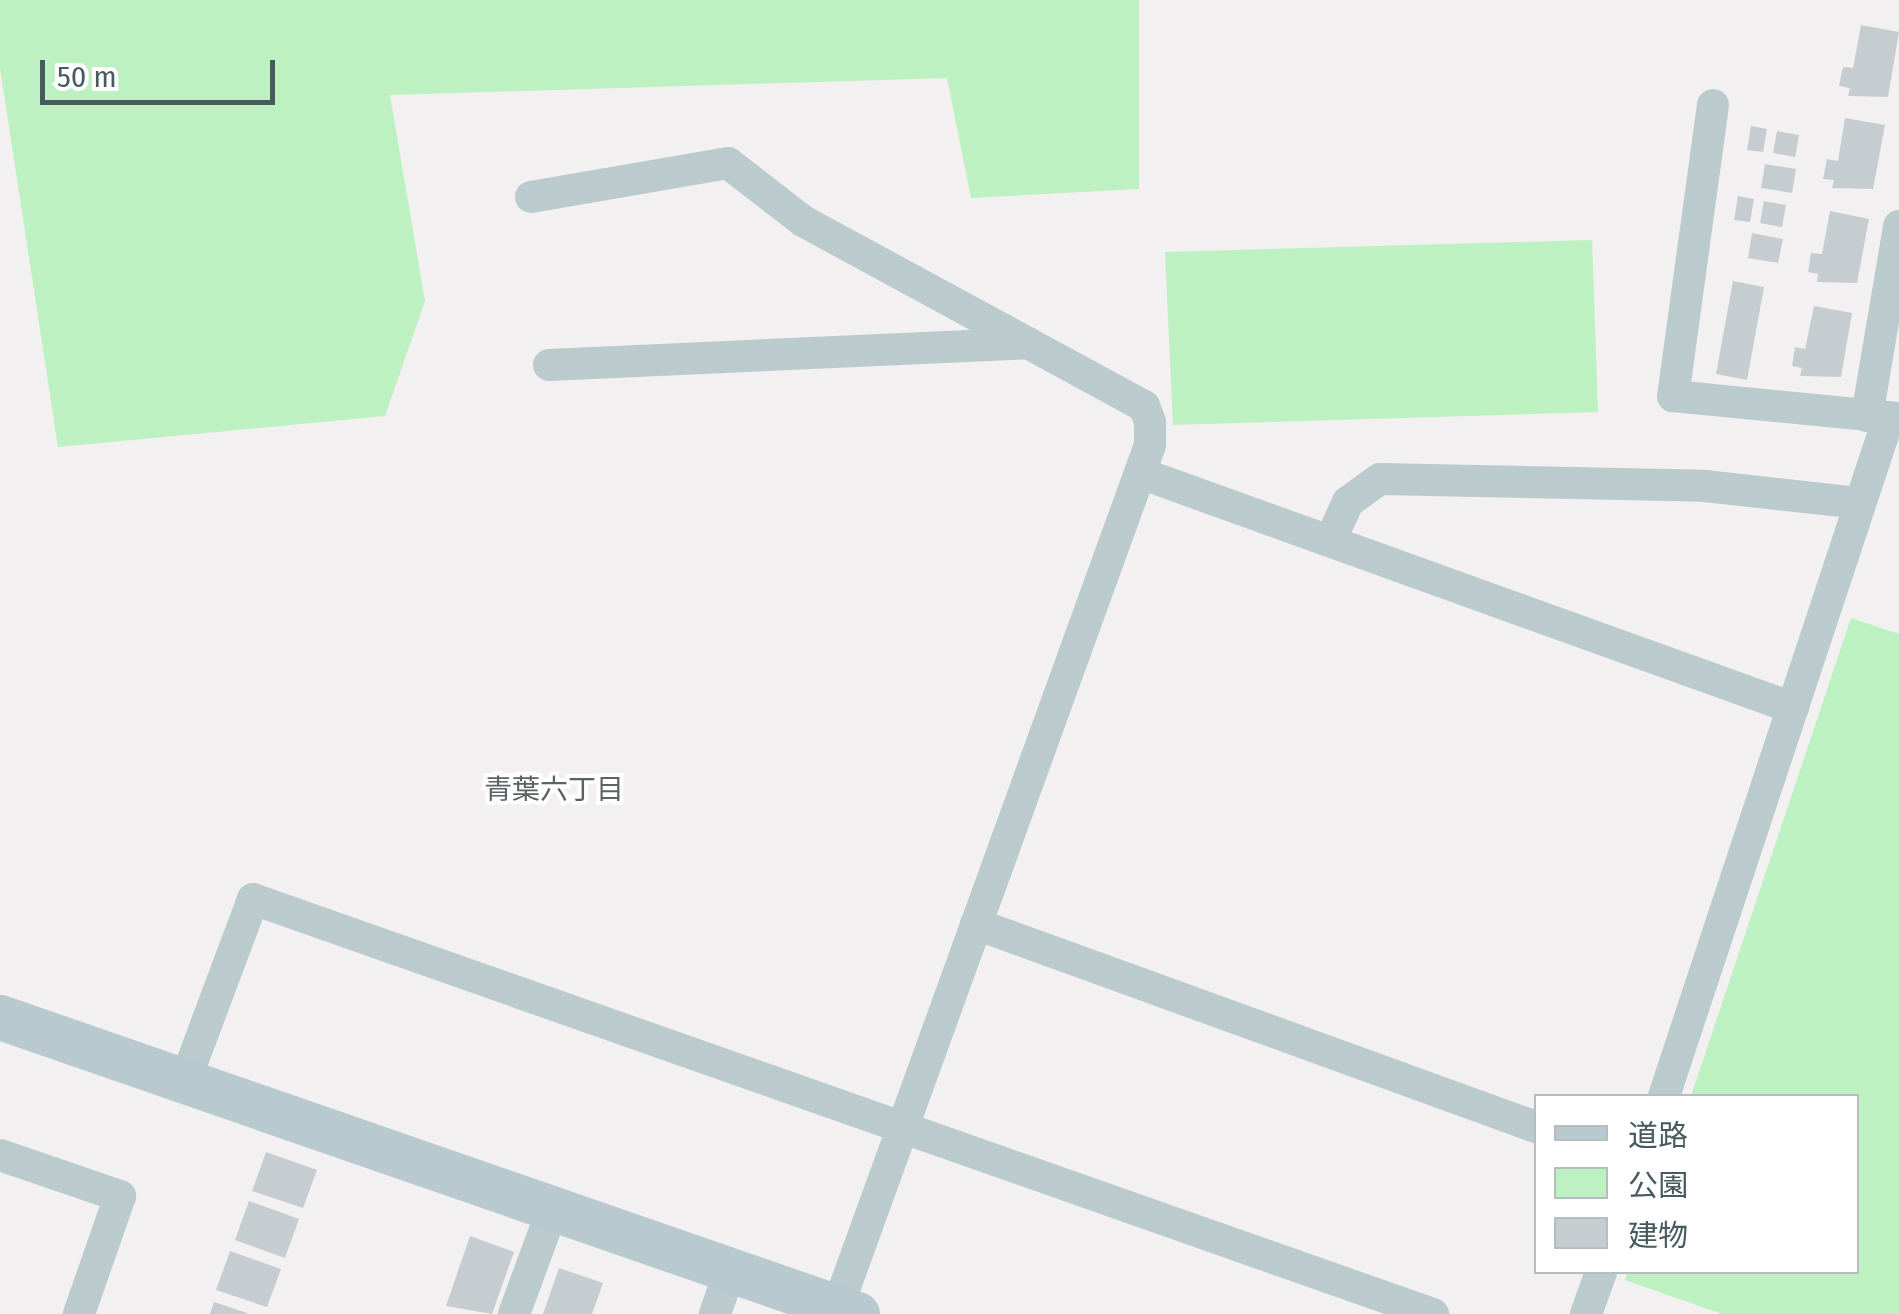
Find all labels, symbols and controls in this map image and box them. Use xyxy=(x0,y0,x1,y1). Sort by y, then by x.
scale bar xyxy=(45,40,280,102)
text: 50 m xyxy=(57,59,117,95)
district label: 青葉六丁目 xyxy=(484,773,624,807)
legend xyxy=(1534,1094,1859,1274)
text: 道路 xyxy=(1628,1118,1688,1154)
text: 公園 xyxy=(1628,1168,1688,1204)
text: 建物 xyxy=(1628,1218,1688,1254)

